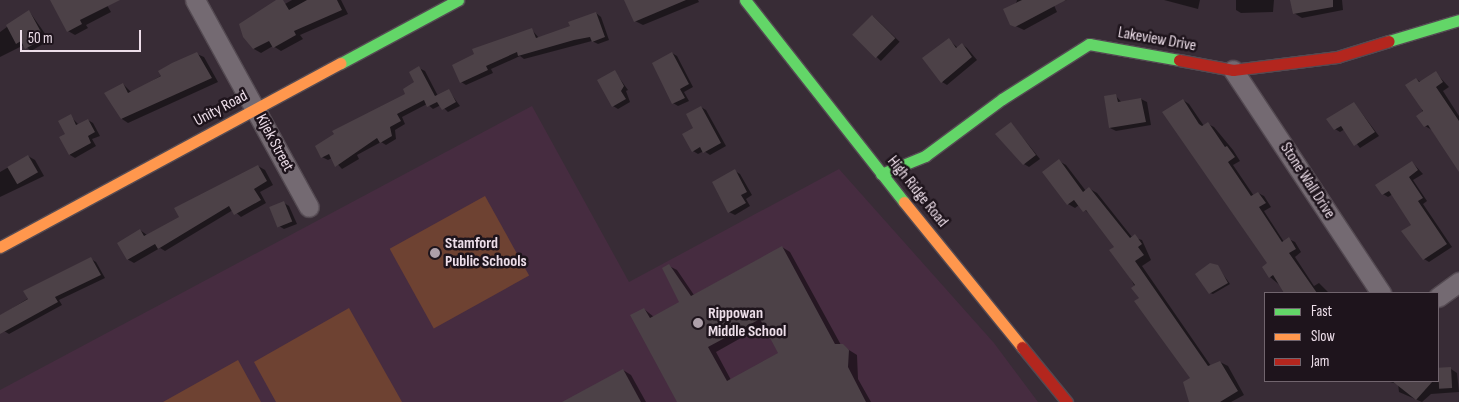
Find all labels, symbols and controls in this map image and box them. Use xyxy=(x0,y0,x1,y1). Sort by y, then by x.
scale bar xyxy=(22,20,144,52)
street label: Lakeview Drive xyxy=(1116,24,1198,56)
text: 50 m xyxy=(28,29,53,48)
street label: Unity Road xyxy=(191,87,251,131)
street label: Kijek Street xyxy=(251,111,297,175)
street label: Stone Wall Drive xyxy=(1275,139,1339,223)
street label: High Ridge Road xyxy=(883,153,951,231)
place label: Stamford Public Schools xyxy=(445,234,527,272)
marker: Stamford Public Schools xyxy=(429,247,441,259)
legend xyxy=(1264,292,1439,382)
text: Fast xyxy=(1311,302,1332,321)
place label: Rippowan Middle School xyxy=(708,304,786,342)
marker: Rippowan Middle School xyxy=(692,317,704,329)
text: Slow xyxy=(1311,327,1335,346)
text: Jam xyxy=(1311,352,1329,371)

